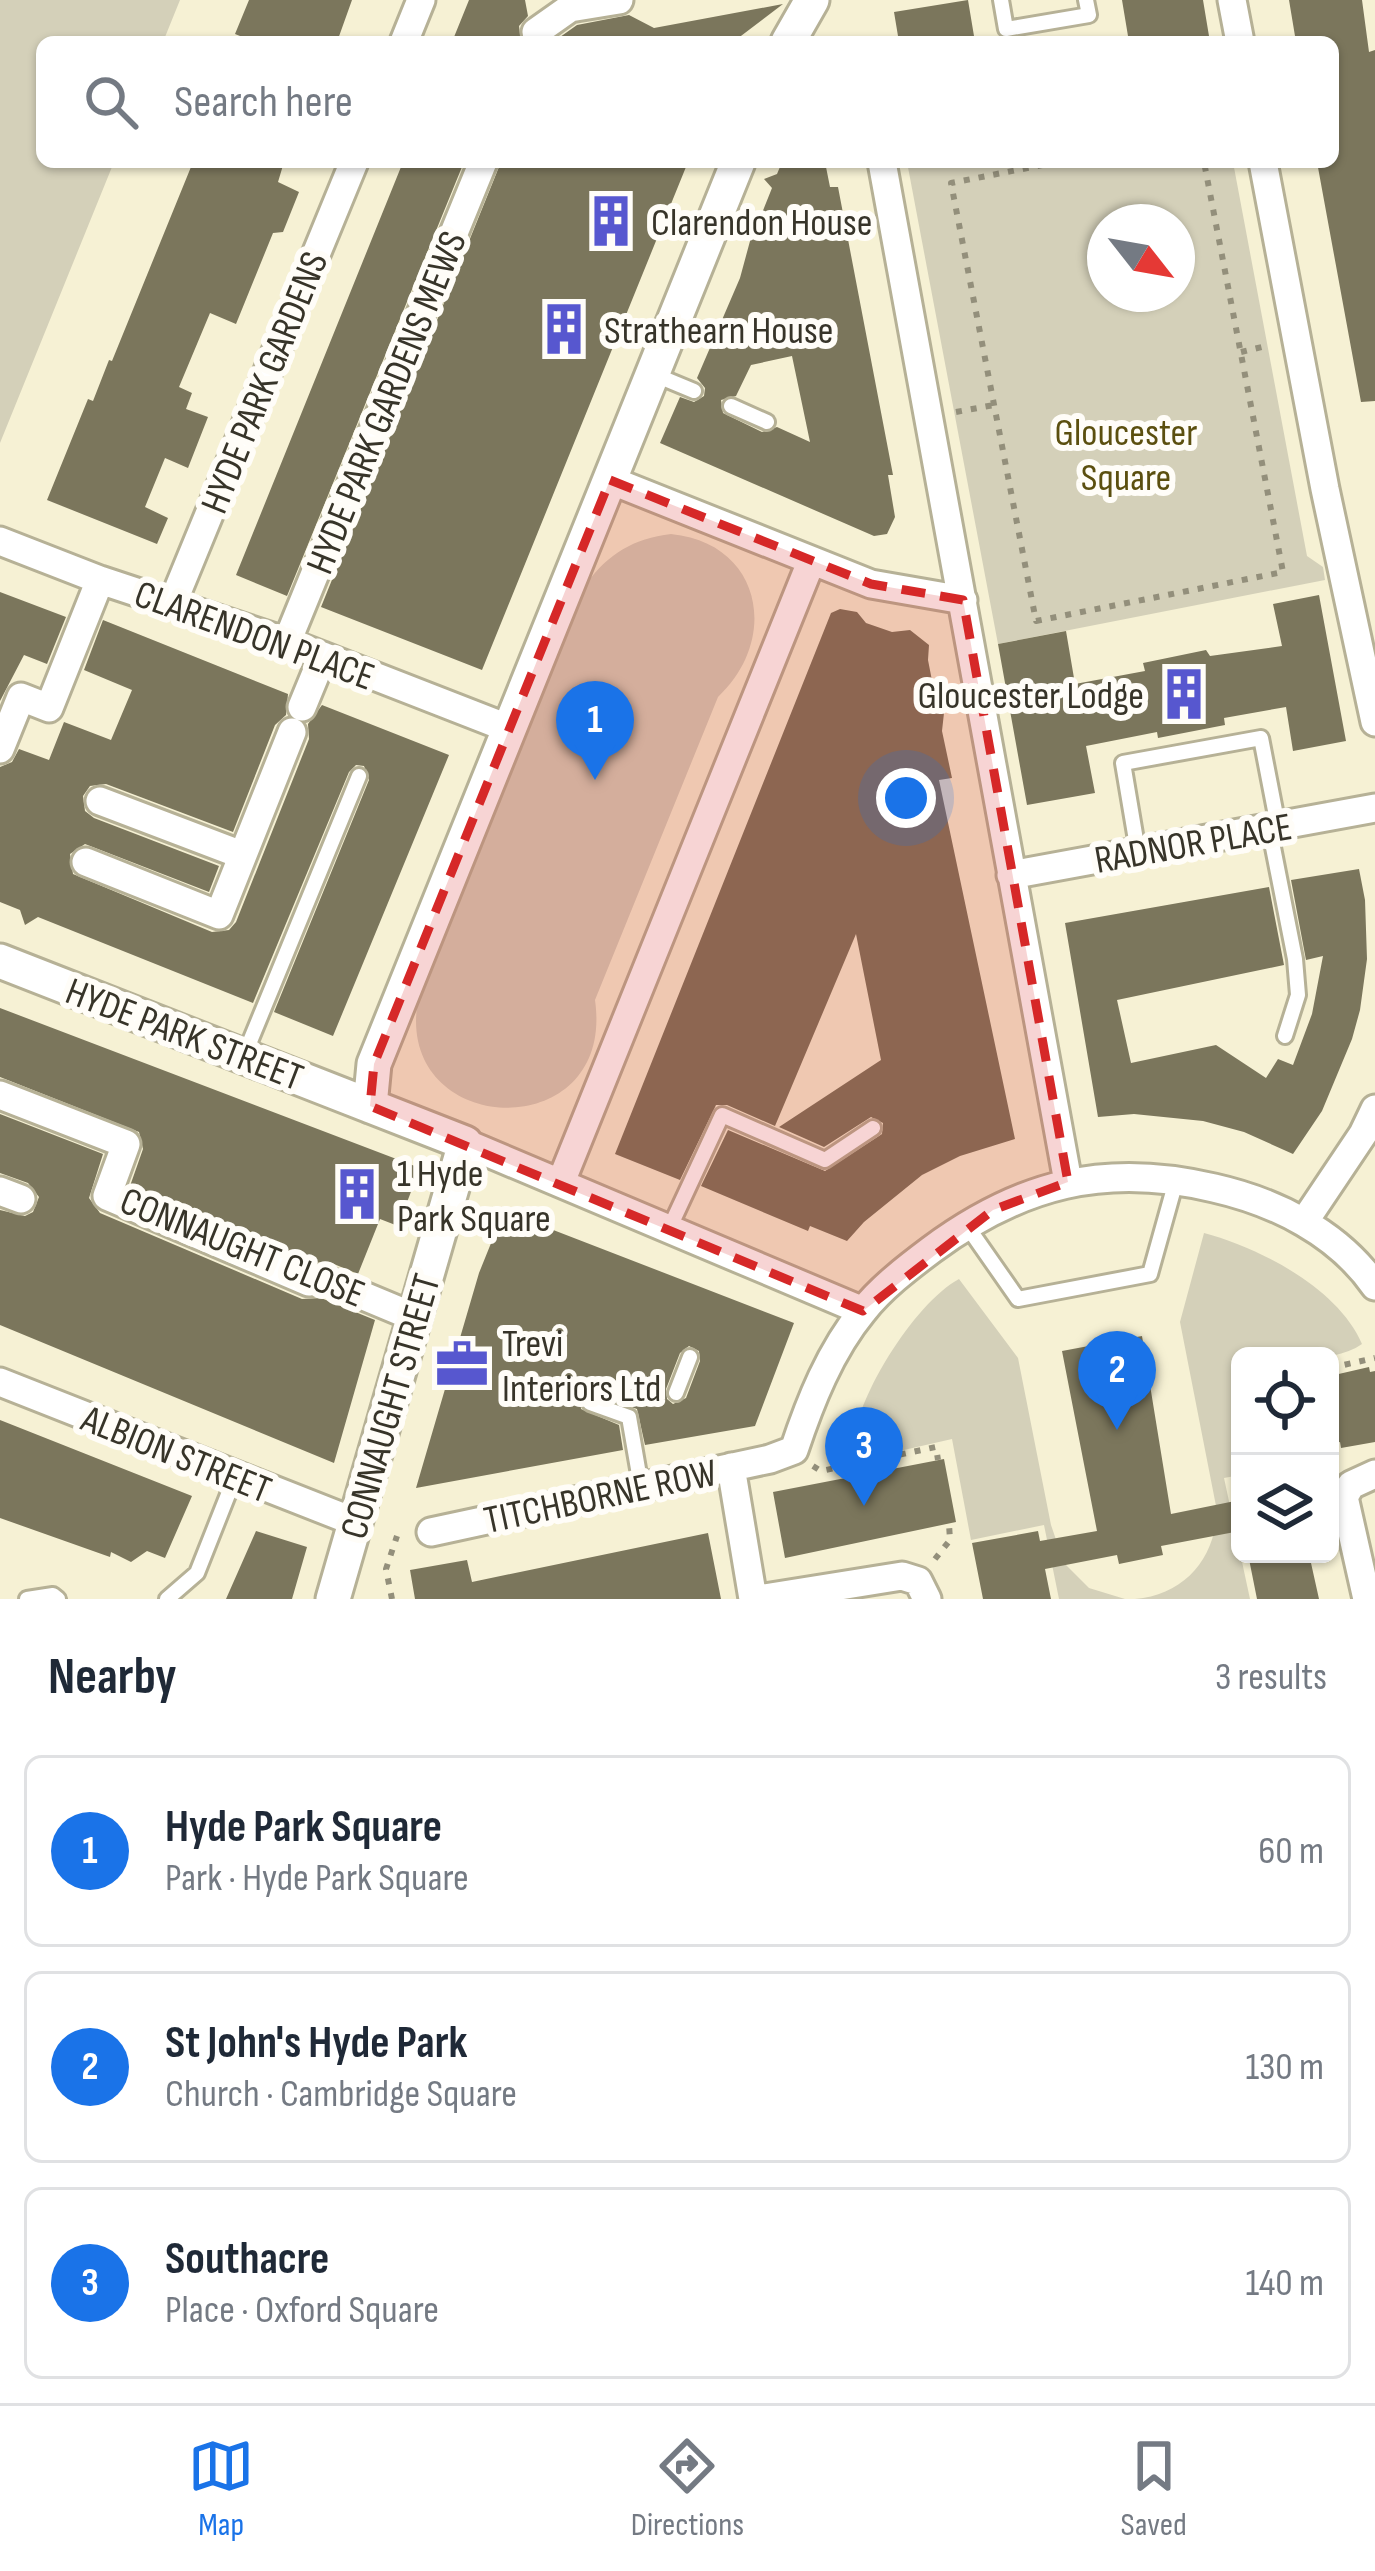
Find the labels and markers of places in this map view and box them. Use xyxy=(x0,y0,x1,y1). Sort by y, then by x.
building icon: Clarendon House xyxy=(582,192,640,250)
place label: Clarendon House xyxy=(651,200,872,247)
building icon: Strathearn House xyxy=(535,300,593,358)
place label: Strathearn House xyxy=(604,308,834,355)
building icon: Gloucester Lodge xyxy=(1155,665,1213,723)
place label: Gloucester Lodge xyxy=(917,673,1144,720)
pin: 1 xyxy=(556,681,634,780)
place label: 1 Hyde Park Square xyxy=(397,1151,551,1243)
building icon: 1 Hyde Park Square xyxy=(328,1165,386,1223)
place label: Trevi Interiors Ltd xyxy=(502,1321,661,1413)
pin: 2 xyxy=(1078,1331,1156,1430)
office icon: Trevi Interiors Ltd xyxy=(433,1335,491,1393)
pin: 3 xyxy=(825,1407,903,1506)

